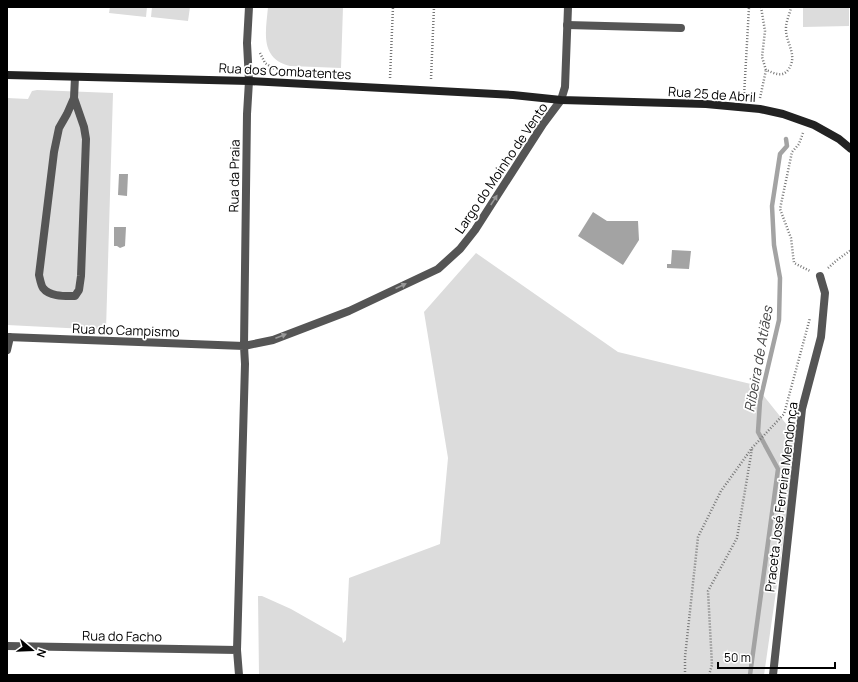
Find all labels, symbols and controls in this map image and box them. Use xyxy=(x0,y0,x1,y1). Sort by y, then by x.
street label: Rua dos Combatentes xyxy=(218,59,352,83)
street label: Rua 25 de Abril xyxy=(668,82,756,106)
street label: Largo do Moinho de Vento xyxy=(450,99,552,237)
street label: Rua da Praia xyxy=(224,139,244,213)
one-way arrow xyxy=(490,195,498,205)
one-way arrow xyxy=(396,283,407,289)
water label: Ribeira de Atiães xyxy=(739,303,777,413)
street label: Rua do Campismo xyxy=(72,319,180,341)
one-way arrow xyxy=(276,333,288,339)
street label: Praceta José Ferreira Mendonça xyxy=(760,401,802,593)
street label: Rua do Facho xyxy=(82,626,162,646)
north arrow xyxy=(12,630,52,670)
scale bar xyxy=(718,644,835,670)
text: N xyxy=(34,647,50,660)
text: 50 m xyxy=(724,649,751,666)

